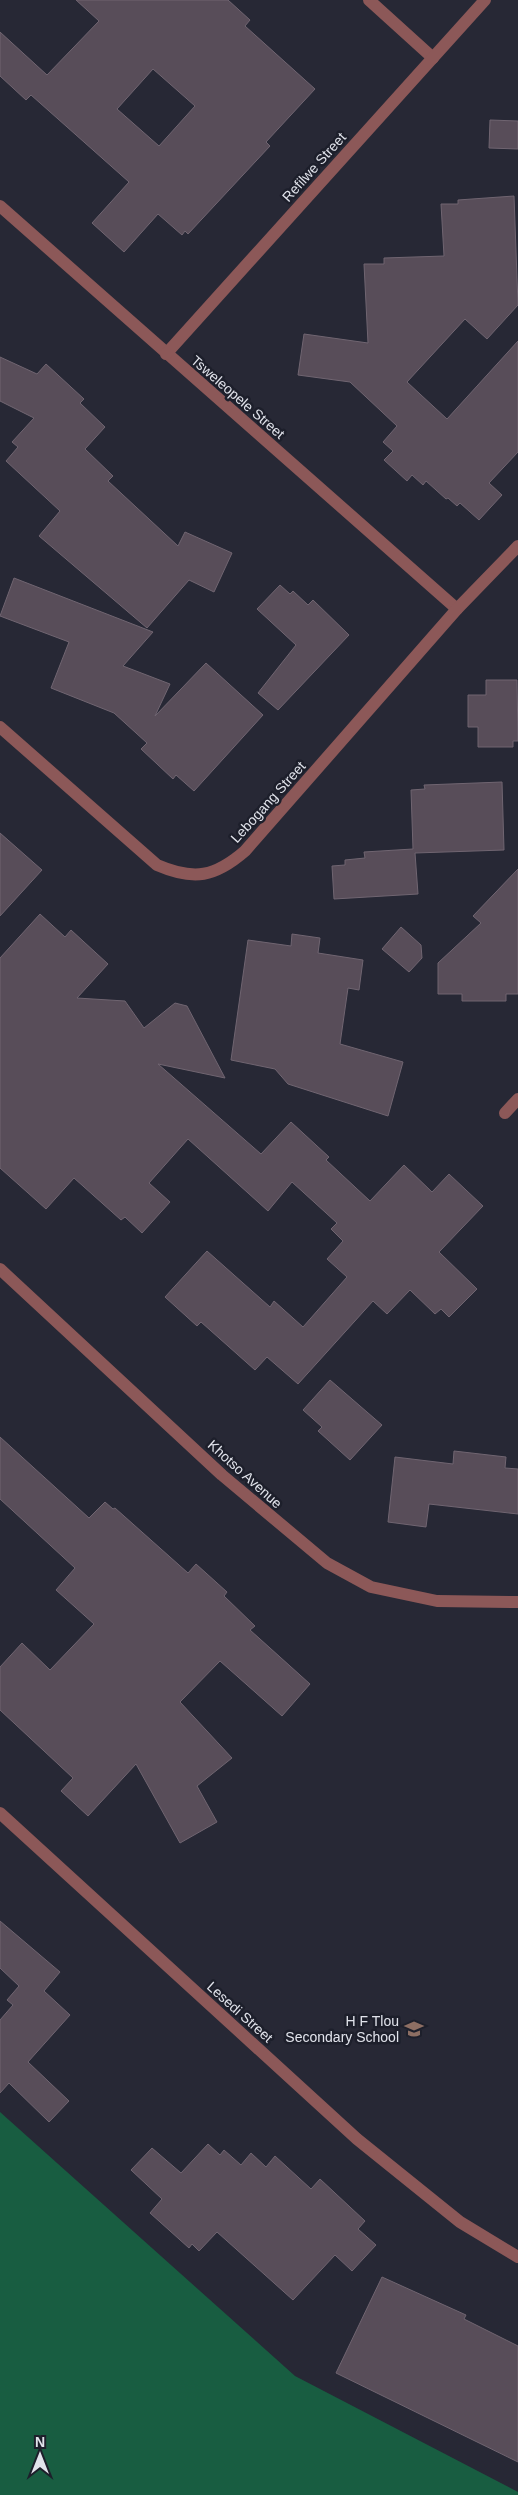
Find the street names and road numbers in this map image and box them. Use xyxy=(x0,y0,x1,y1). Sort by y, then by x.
street label: Refilwe Street xyxy=(279,129,349,205)
street label: Tsweleopele Street xyxy=(188,352,288,442)
street label: Lebogang Street xyxy=(227,758,309,846)
street label: Khotso Avenue xyxy=(205,1437,285,1512)
street label: Lesedi Street xyxy=(204,1978,276,2046)

